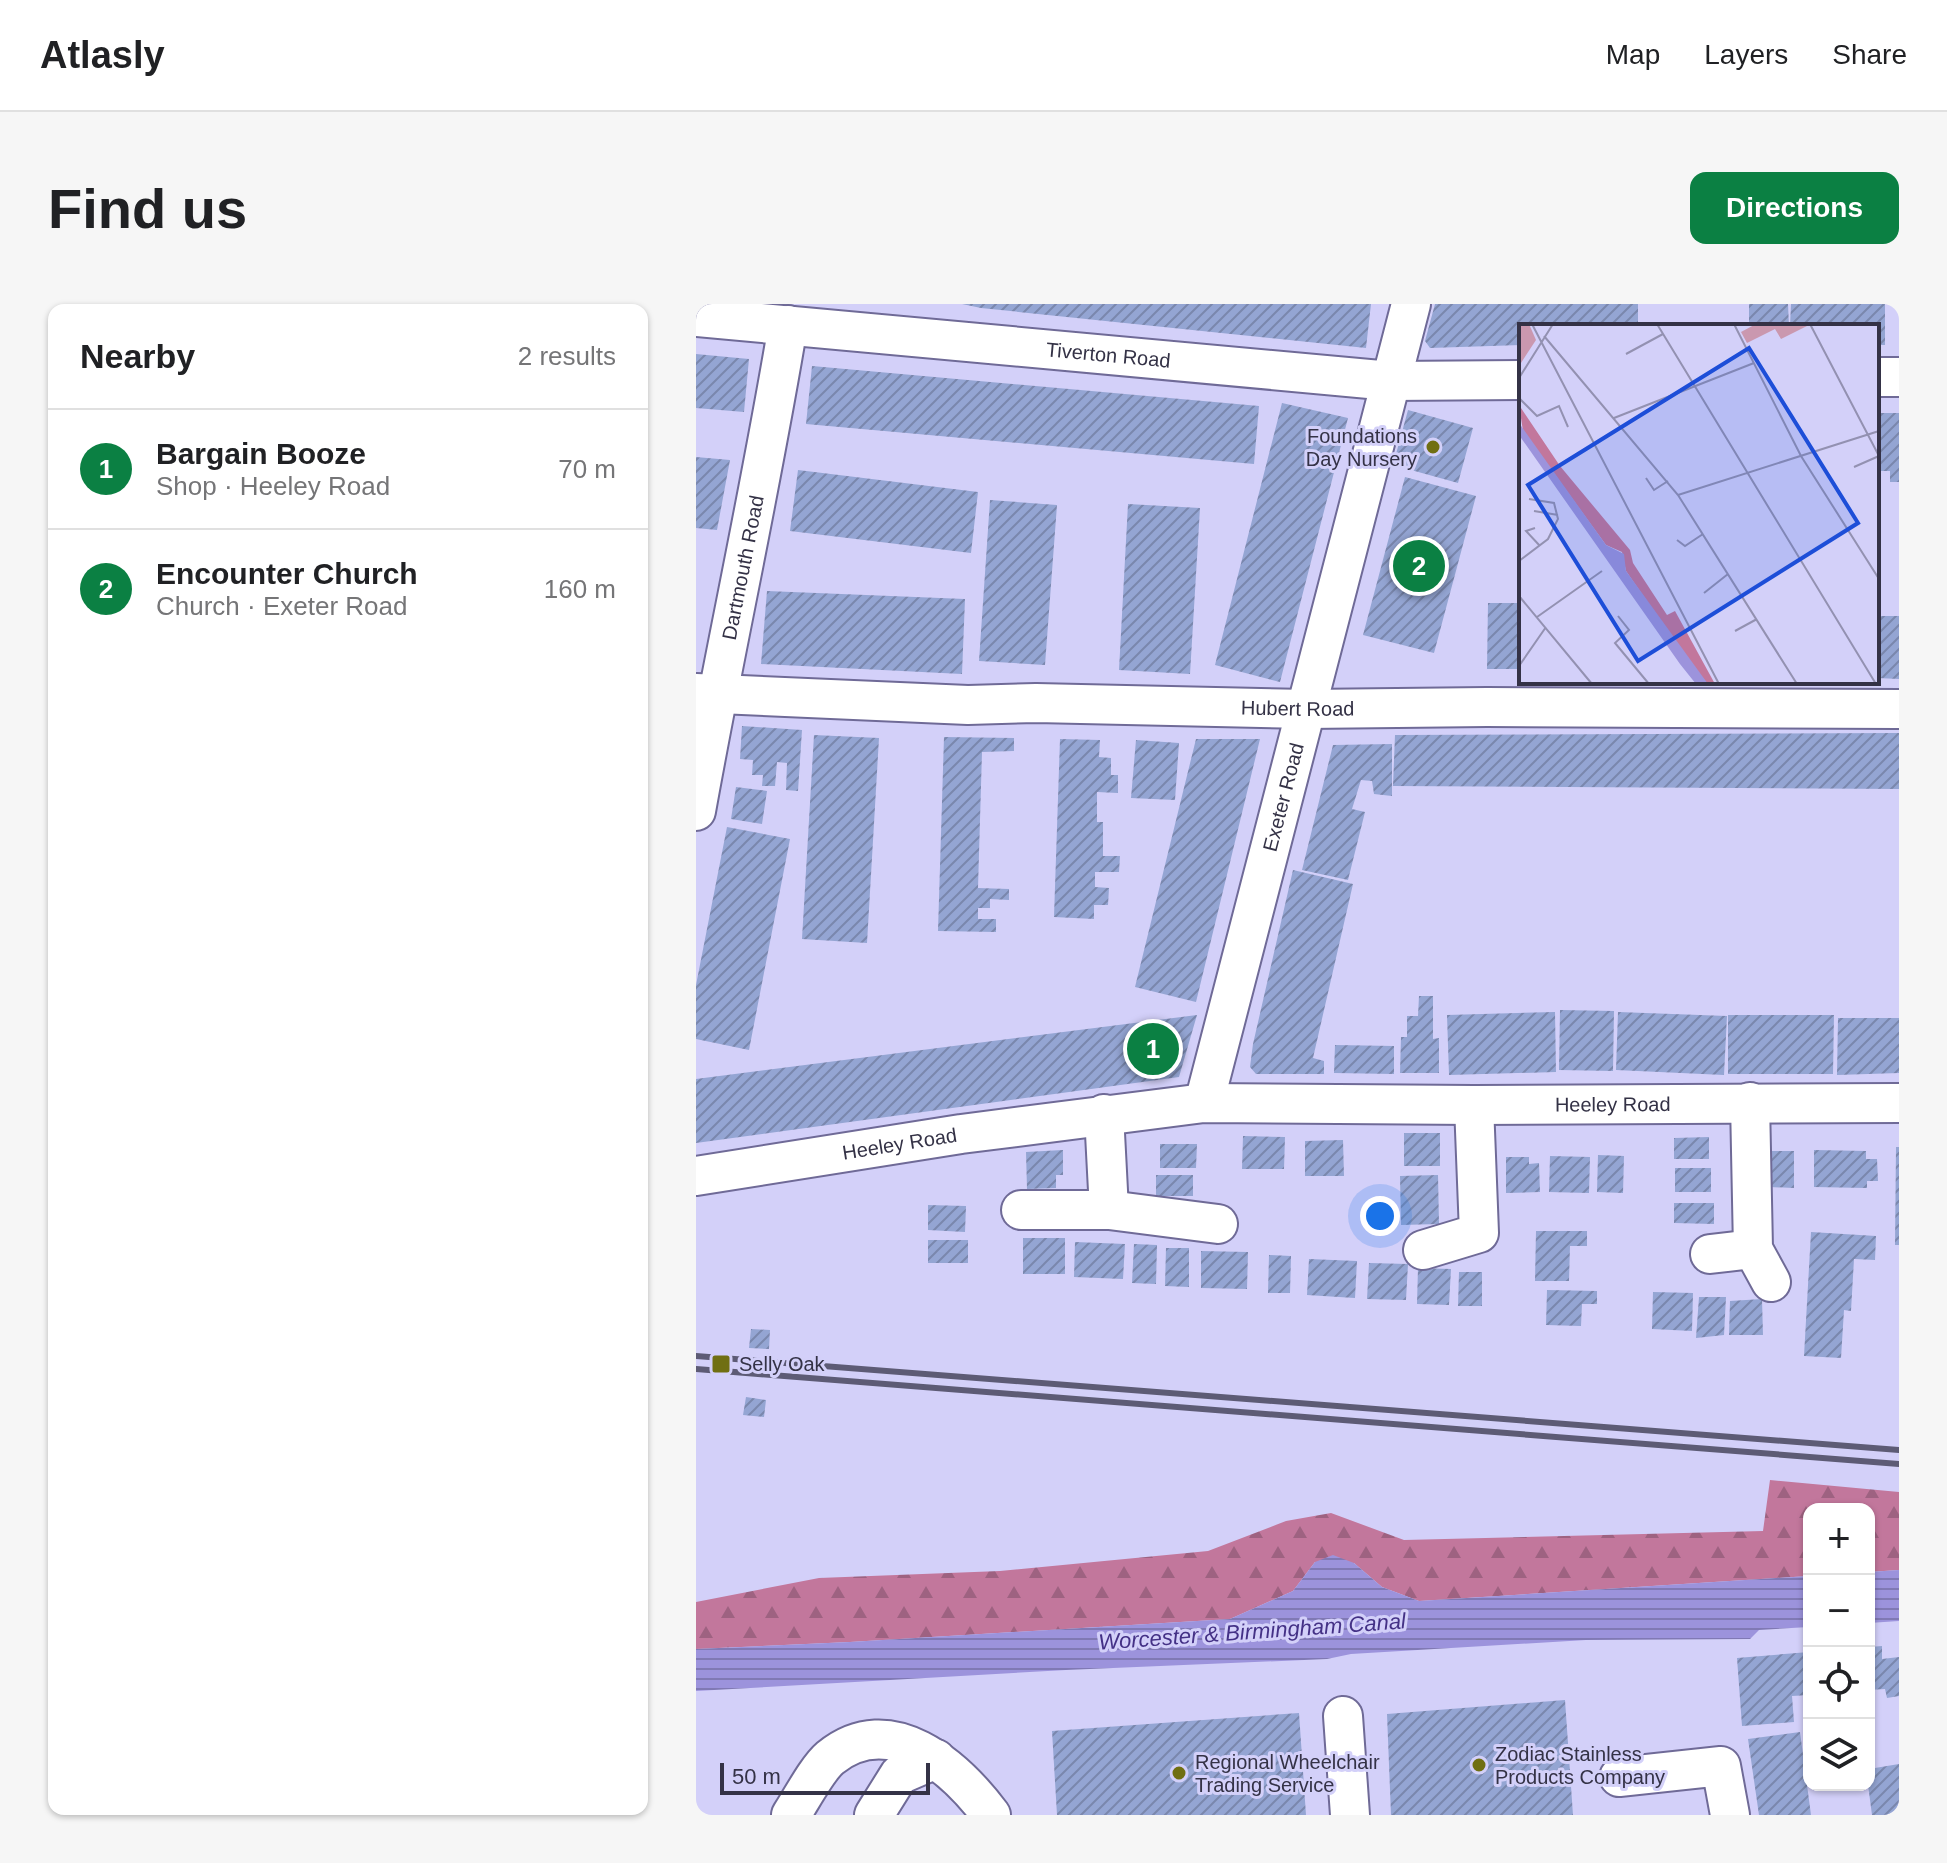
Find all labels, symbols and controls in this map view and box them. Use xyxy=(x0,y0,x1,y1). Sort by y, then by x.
text: Atlasly xyxy=(40,34,165,76)
text: Map xyxy=(1606,39,1660,70)
text: Layers xyxy=(1704,39,1788,70)
text: Share xyxy=(1832,39,1907,70)
button: Directions xyxy=(1690,172,1899,244)
text: Find us xyxy=(48,177,247,240)
inset map xyxy=(1519,324,1879,684)
text: Nearby xyxy=(80,337,195,375)
street label: Tiverton Road xyxy=(1045,338,1171,372)
text: 2 results xyxy=(518,341,616,371)
place label: Foundations Day Nursery xyxy=(1306,425,1417,470)
text: Bargain Booze xyxy=(156,437,366,470)
marker: Foundations Day Nursery xyxy=(1424,438,1442,456)
text: 1 xyxy=(99,454,113,484)
text: 70 m xyxy=(558,454,616,484)
text: Shop · Heeley Road xyxy=(156,471,390,501)
street label: Dartmouth Road xyxy=(718,493,768,642)
pin: 2 xyxy=(1393,536,1445,596)
text: Encounter Church xyxy=(156,557,418,590)
text: 2 xyxy=(99,574,113,604)
text: 160 m xyxy=(544,574,616,604)
text: Church · Exeter Road xyxy=(156,591,407,621)
street label: Hubert Road xyxy=(1241,697,1354,720)
street label: Exeter Road xyxy=(1259,741,1308,854)
pin: 1 xyxy=(1127,1019,1179,1079)
street label: Heeley Road xyxy=(1555,1093,1671,1116)
street label: Heeley Road xyxy=(841,1124,958,1164)
your location xyxy=(1360,1196,1400,1236)
marker: Selly Oak xyxy=(710,1353,732,1375)
place label: Selly Oak xyxy=(739,1353,826,1375)
map controls xyxy=(1803,1503,1875,1791)
button: + xyxy=(1803,1503,1875,1575)
button: − xyxy=(1803,1575,1875,1647)
water label: Worcester & Birmingham Canal xyxy=(1097,1608,1408,1655)
button: locate xyxy=(1803,1647,1875,1719)
button: layers xyxy=(1803,1719,1875,1791)
place label: Zodiac Stainless Products Company xyxy=(1495,1743,1665,1788)
place label: Regional Wheelchair Trading Service xyxy=(1195,1751,1380,1796)
marker: Zodiac Stainless Products Company xyxy=(1470,1756,1488,1774)
scale bar xyxy=(720,1759,930,1795)
text: 50 m xyxy=(732,1764,781,1789)
marker: Regional Wheelchair Trading Service xyxy=(1170,1764,1188,1782)

